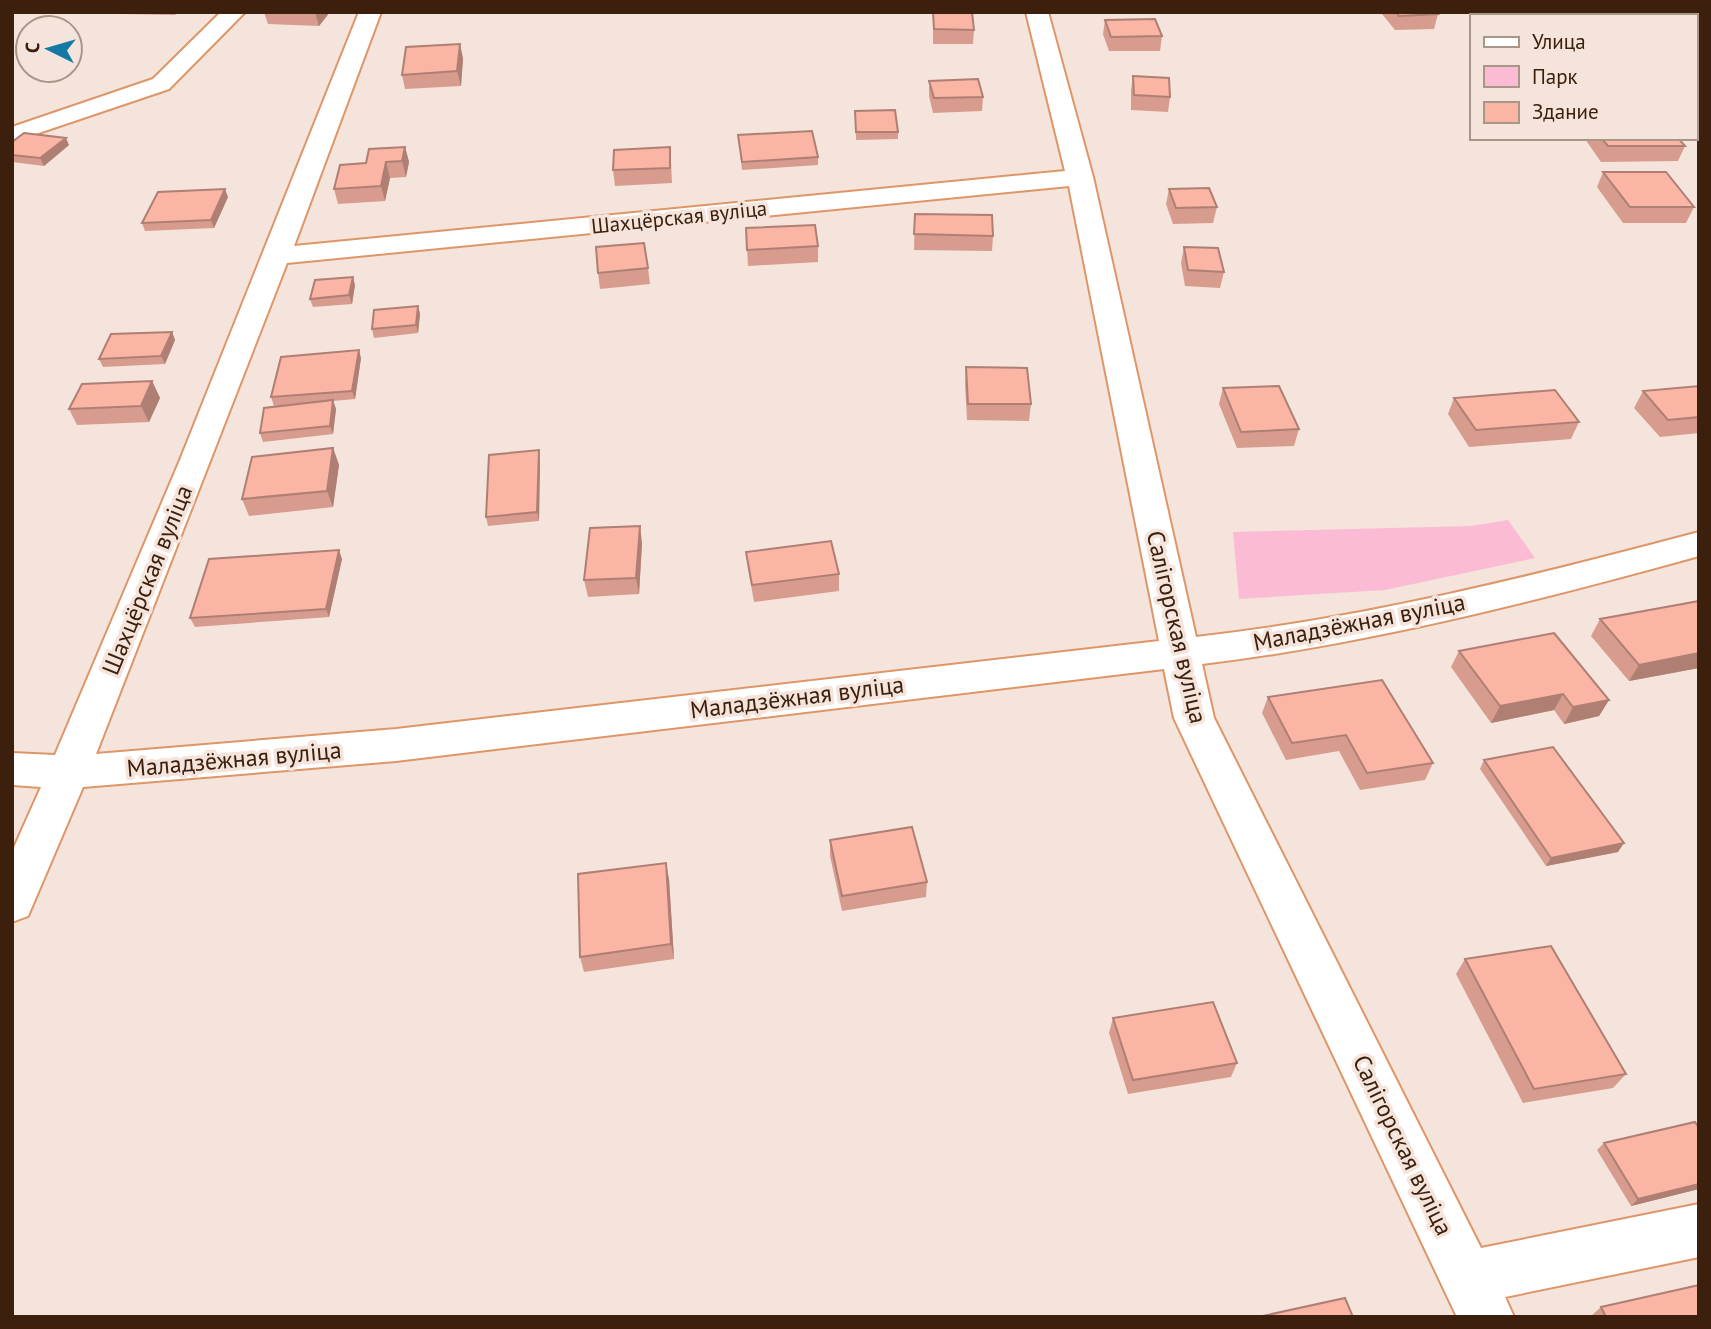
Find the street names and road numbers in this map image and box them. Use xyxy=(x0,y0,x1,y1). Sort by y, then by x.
street label: Шахцёрская вуліца xyxy=(590,194,768,240)
street label: Шахцёрская вуліца xyxy=(95,481,199,679)
street label: Салігорская вуліца xyxy=(1140,528,1214,726)
street label: Маладзёжная вуліца xyxy=(1250,586,1468,658)
street label: Маладзёжная вуліца xyxy=(688,668,906,726)
street label: Маладзёжная вуліца xyxy=(125,734,343,784)
street label: Салігорская вуліца xyxy=(1346,1050,1460,1240)

